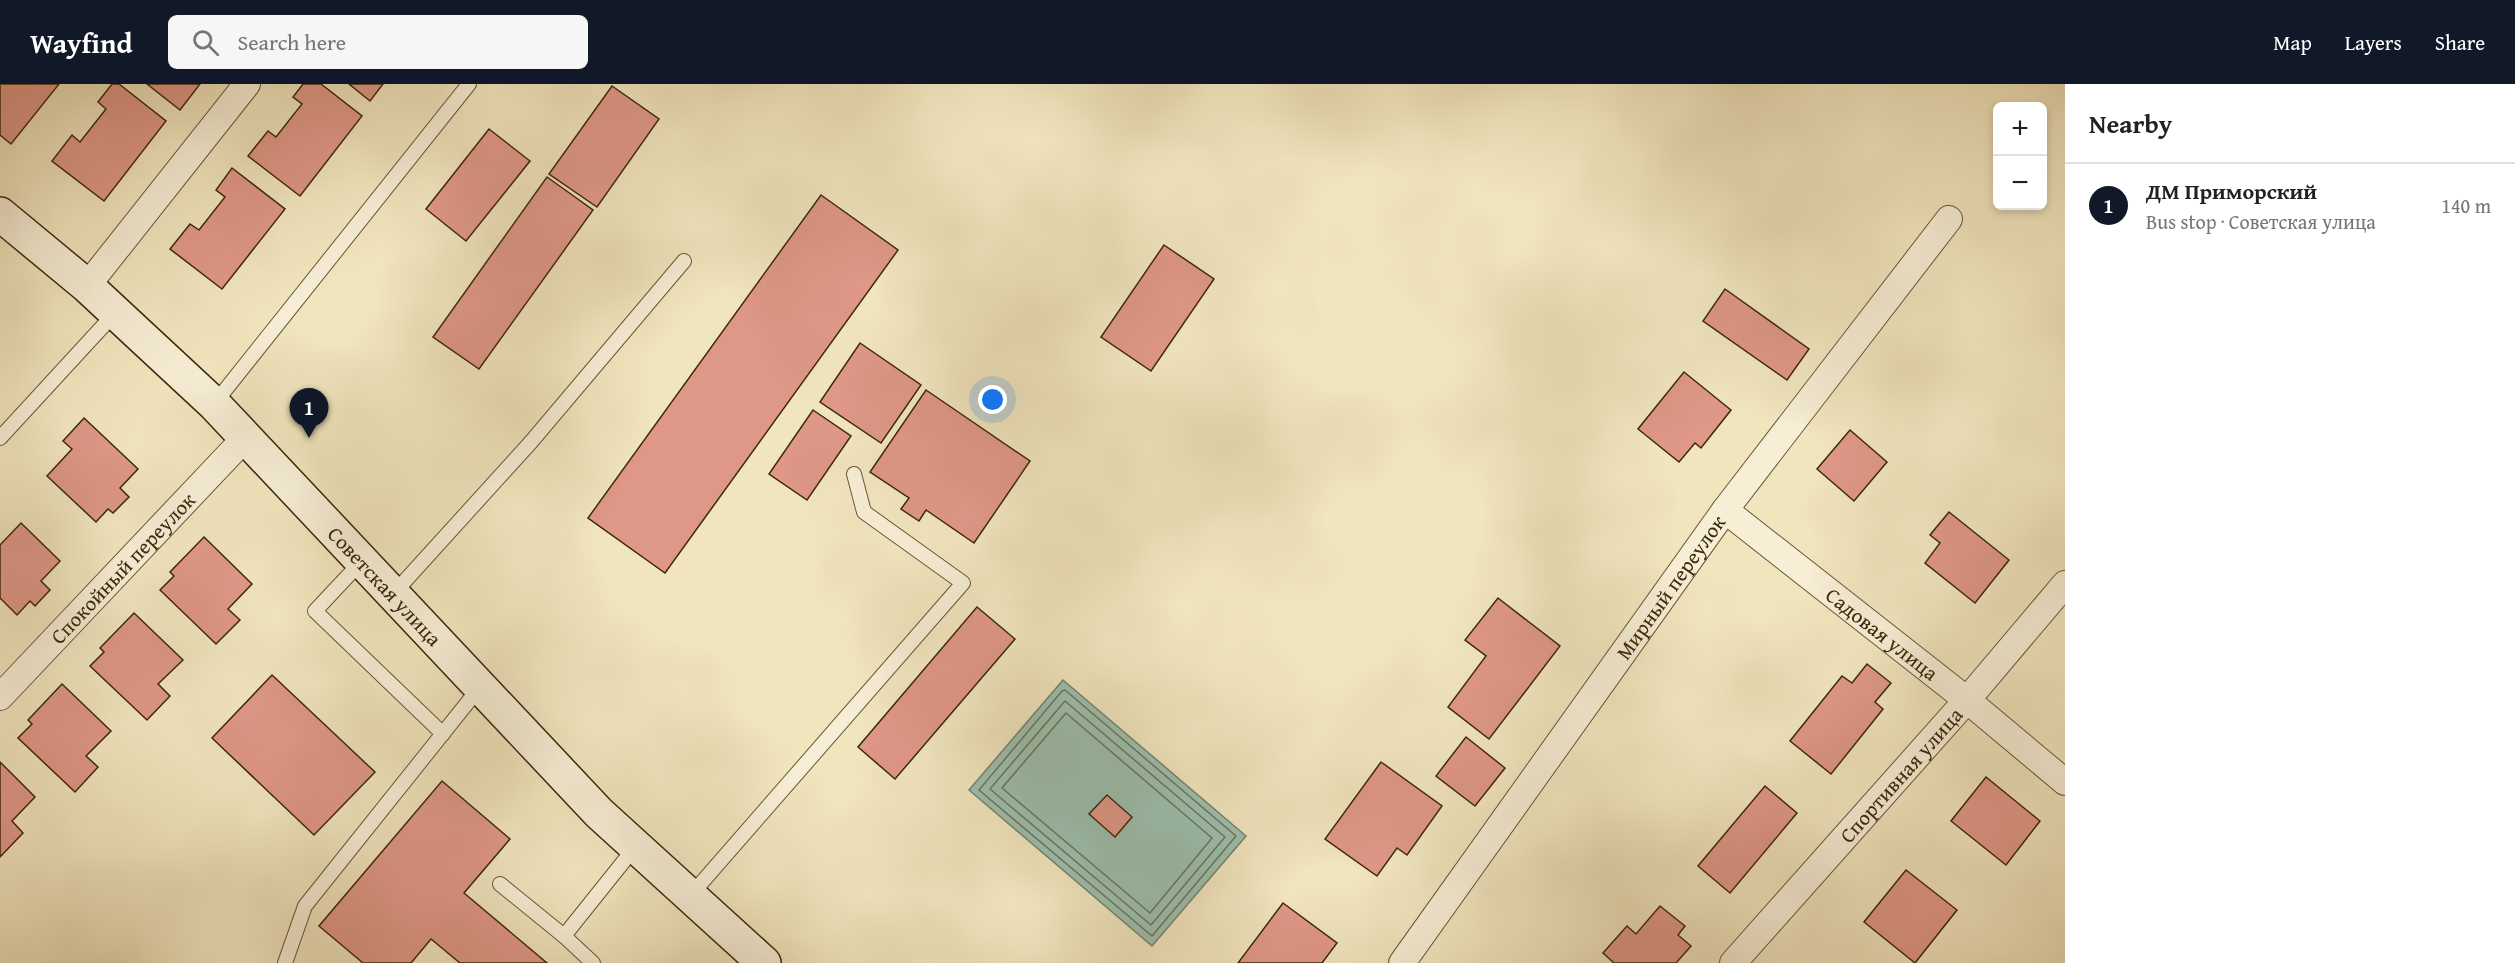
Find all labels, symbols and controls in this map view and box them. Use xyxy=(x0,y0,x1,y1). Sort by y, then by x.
search box xyxy=(168,15,588,69)
text: Wayfind xyxy=(30,22,132,63)
icon: search xyxy=(189,26,222,59)
text: Search here xyxy=(237,26,346,58)
text: Map xyxy=(2273,27,2312,58)
text: Layers xyxy=(2345,27,2402,58)
text: Share xyxy=(2435,27,2485,58)
map controls xyxy=(1993,102,2047,210)
button: + xyxy=(1993,102,2047,156)
text: Nearby xyxy=(2089,104,2172,143)
button: − xyxy=(1993,156,2047,210)
text: ДМ Приморский xyxy=(2146,175,2317,207)
text: 1 xyxy=(2103,191,2114,220)
text: 140 m xyxy=(2441,191,2491,220)
text: Bus stop · Советская улица xyxy=(2146,207,2376,236)
your location xyxy=(978,385,1007,414)
pin: 1 xyxy=(290,388,328,438)
street label: Спокойный переулок xyxy=(43,485,202,651)
street label: Мирный переулок xyxy=(1608,508,1733,666)
street label: Советская улица xyxy=(321,519,449,653)
street label: Садовая улица xyxy=(1819,579,1945,688)
street label: Спортивная улица xyxy=(1832,700,1969,849)

